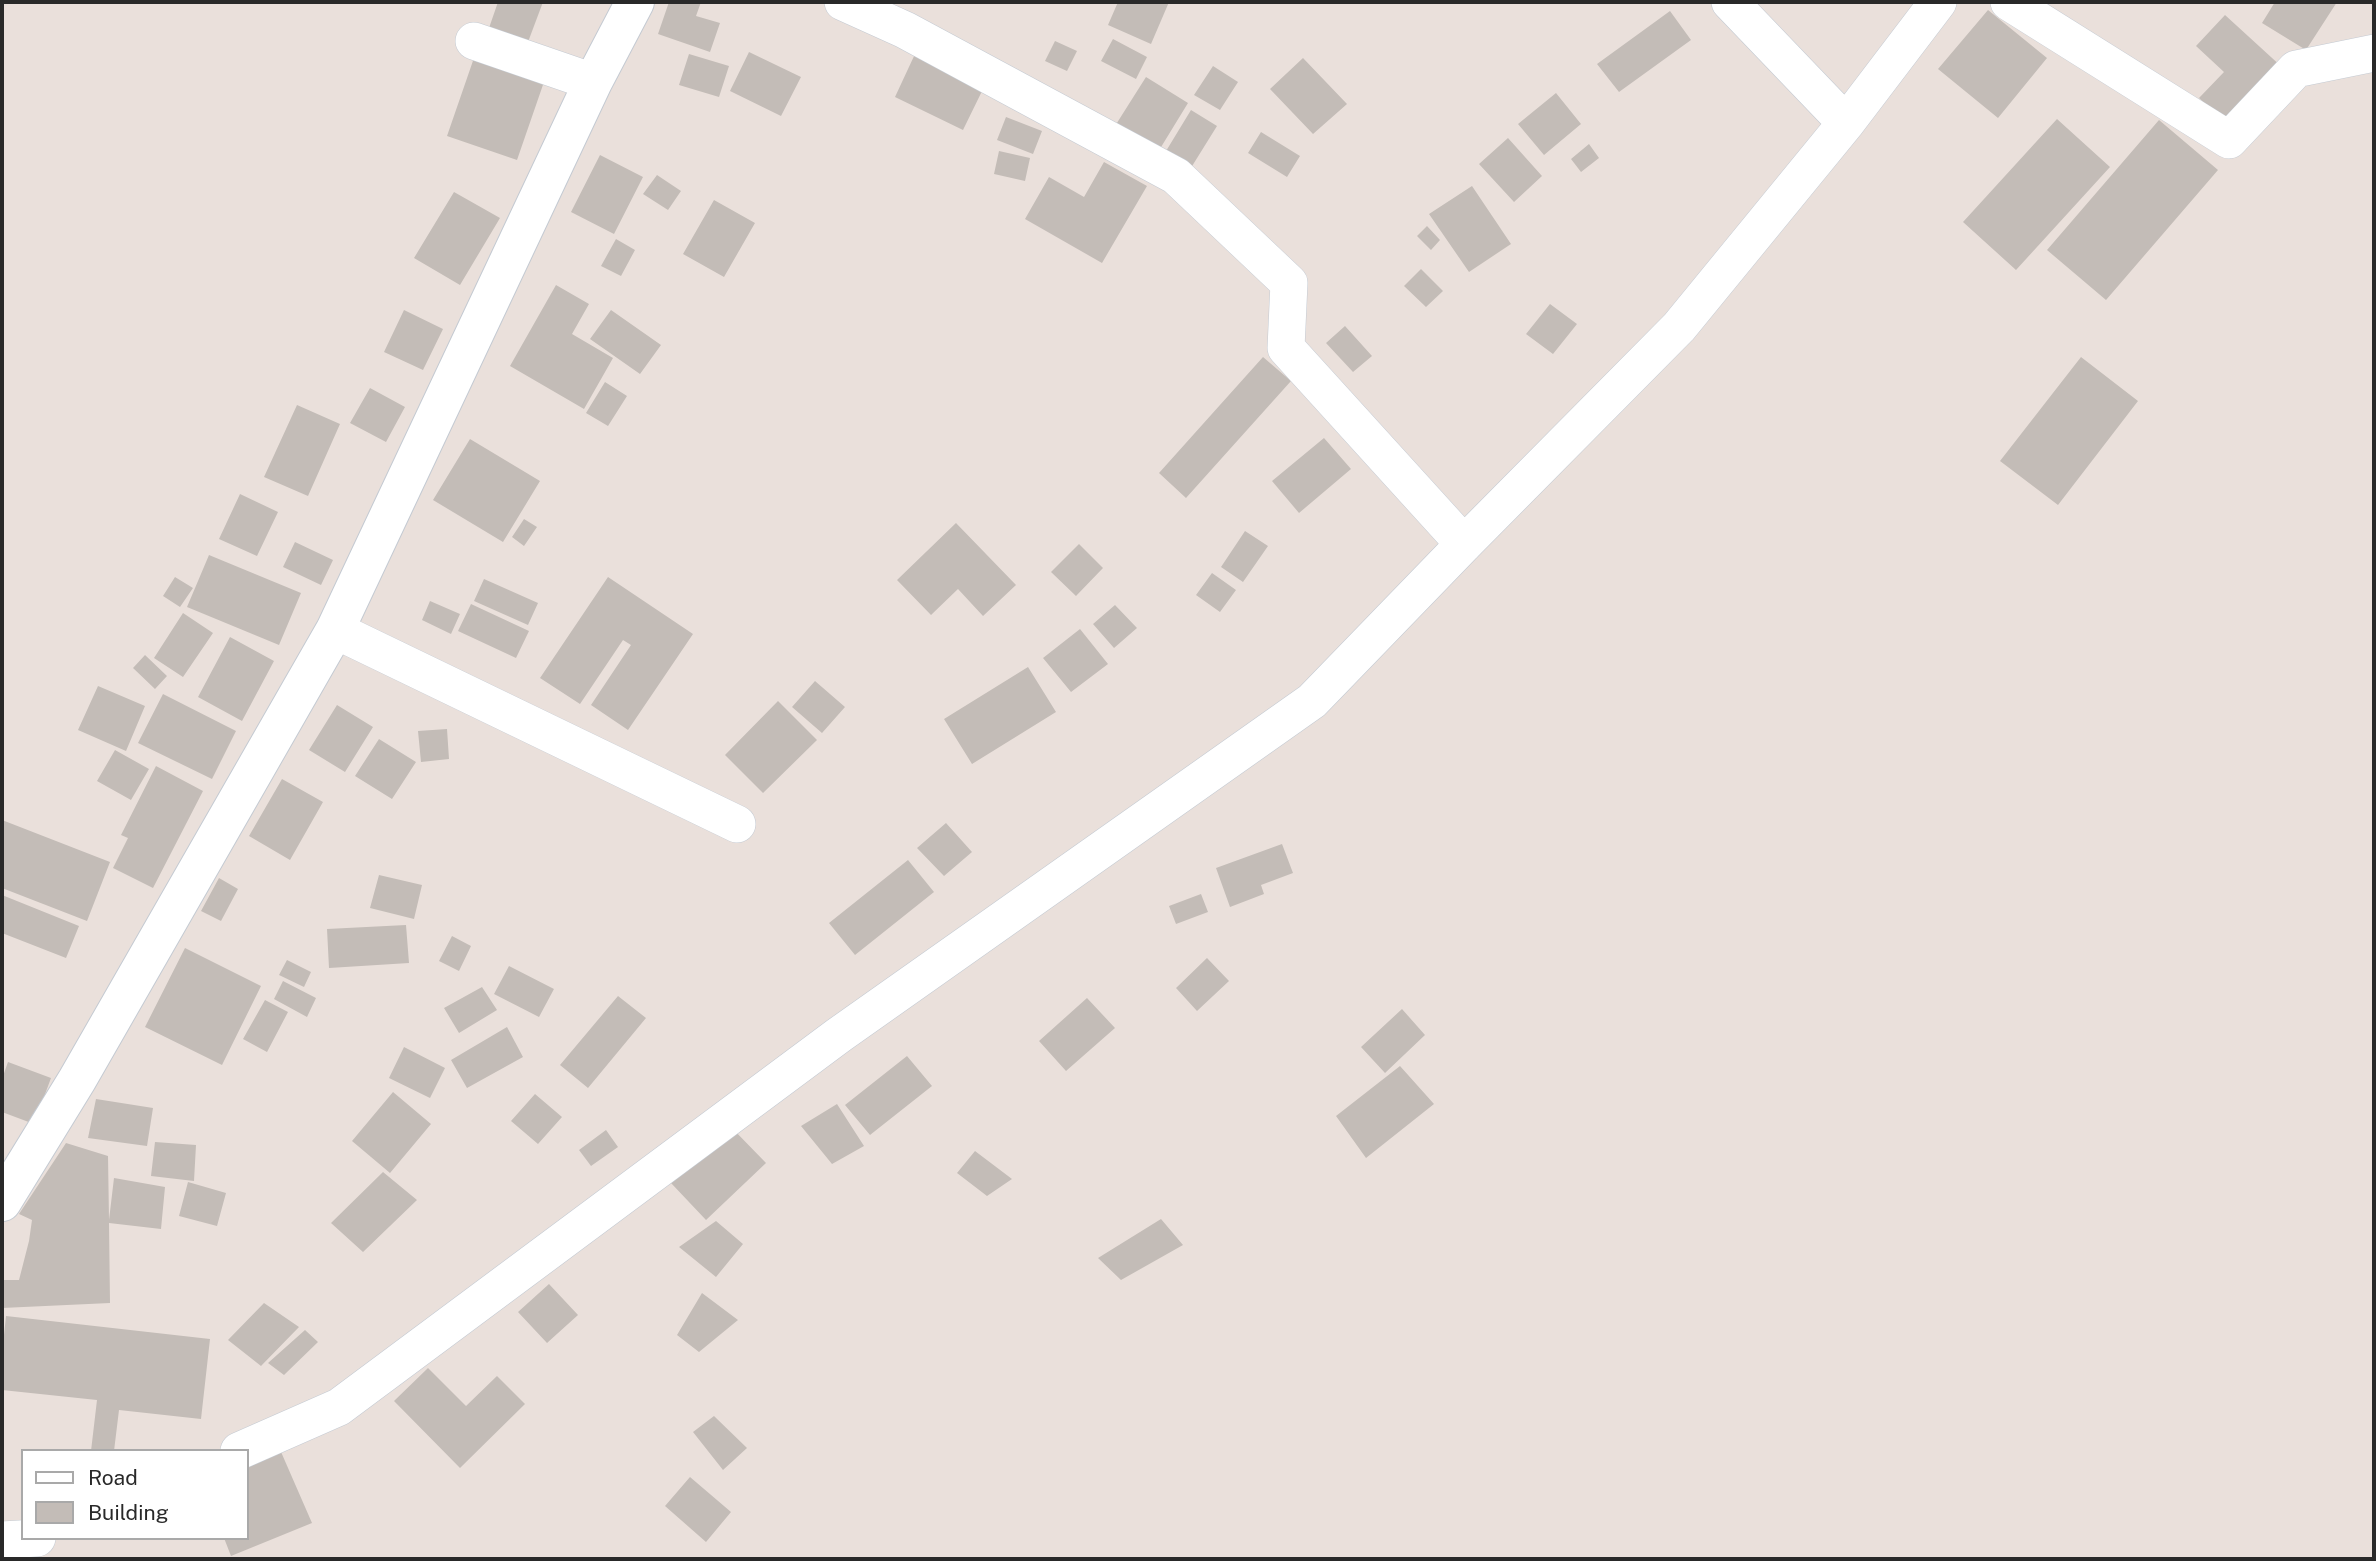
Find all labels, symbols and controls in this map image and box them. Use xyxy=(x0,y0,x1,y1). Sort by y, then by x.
legend xyxy=(21,1449,248,1540)
text: Road xyxy=(88,1465,138,1490)
text: Building xyxy=(88,1500,169,1525)

